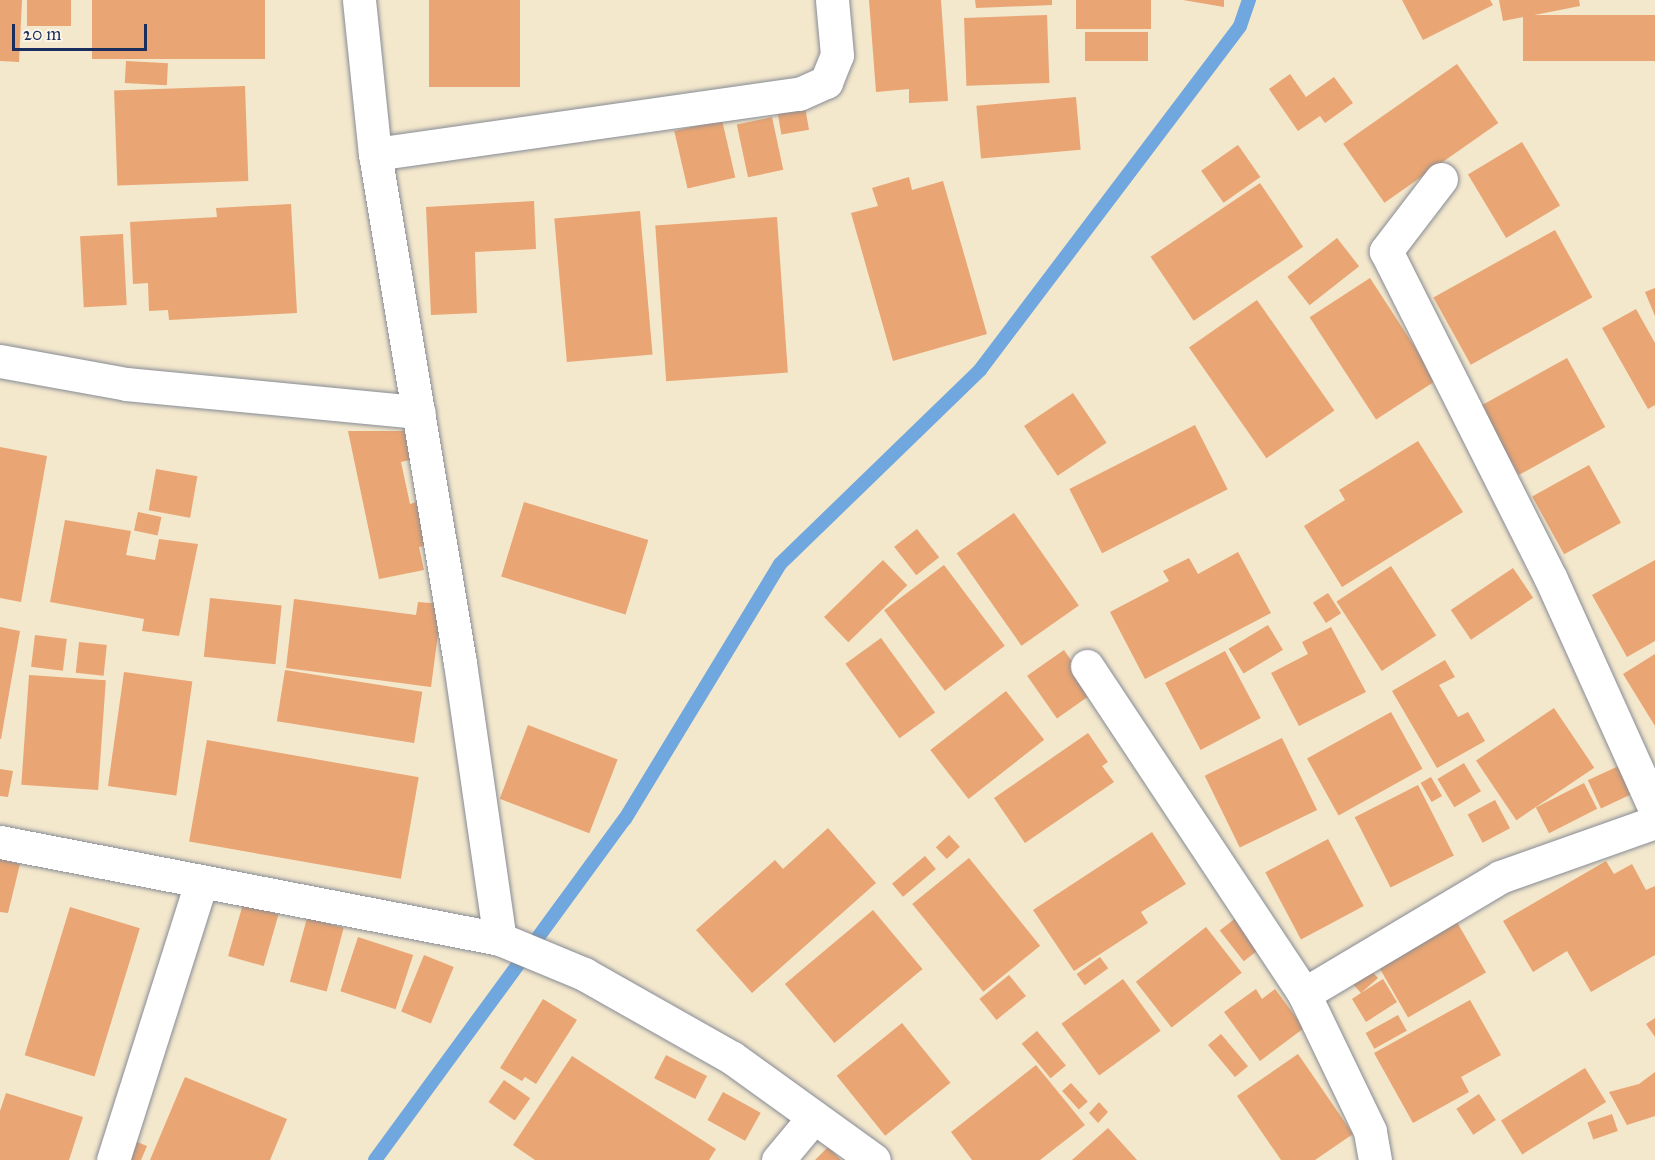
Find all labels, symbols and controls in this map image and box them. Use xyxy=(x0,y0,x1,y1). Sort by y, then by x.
scale bar xyxy=(15,12,150,50)
text: 20 m xyxy=(23,23,61,45)

